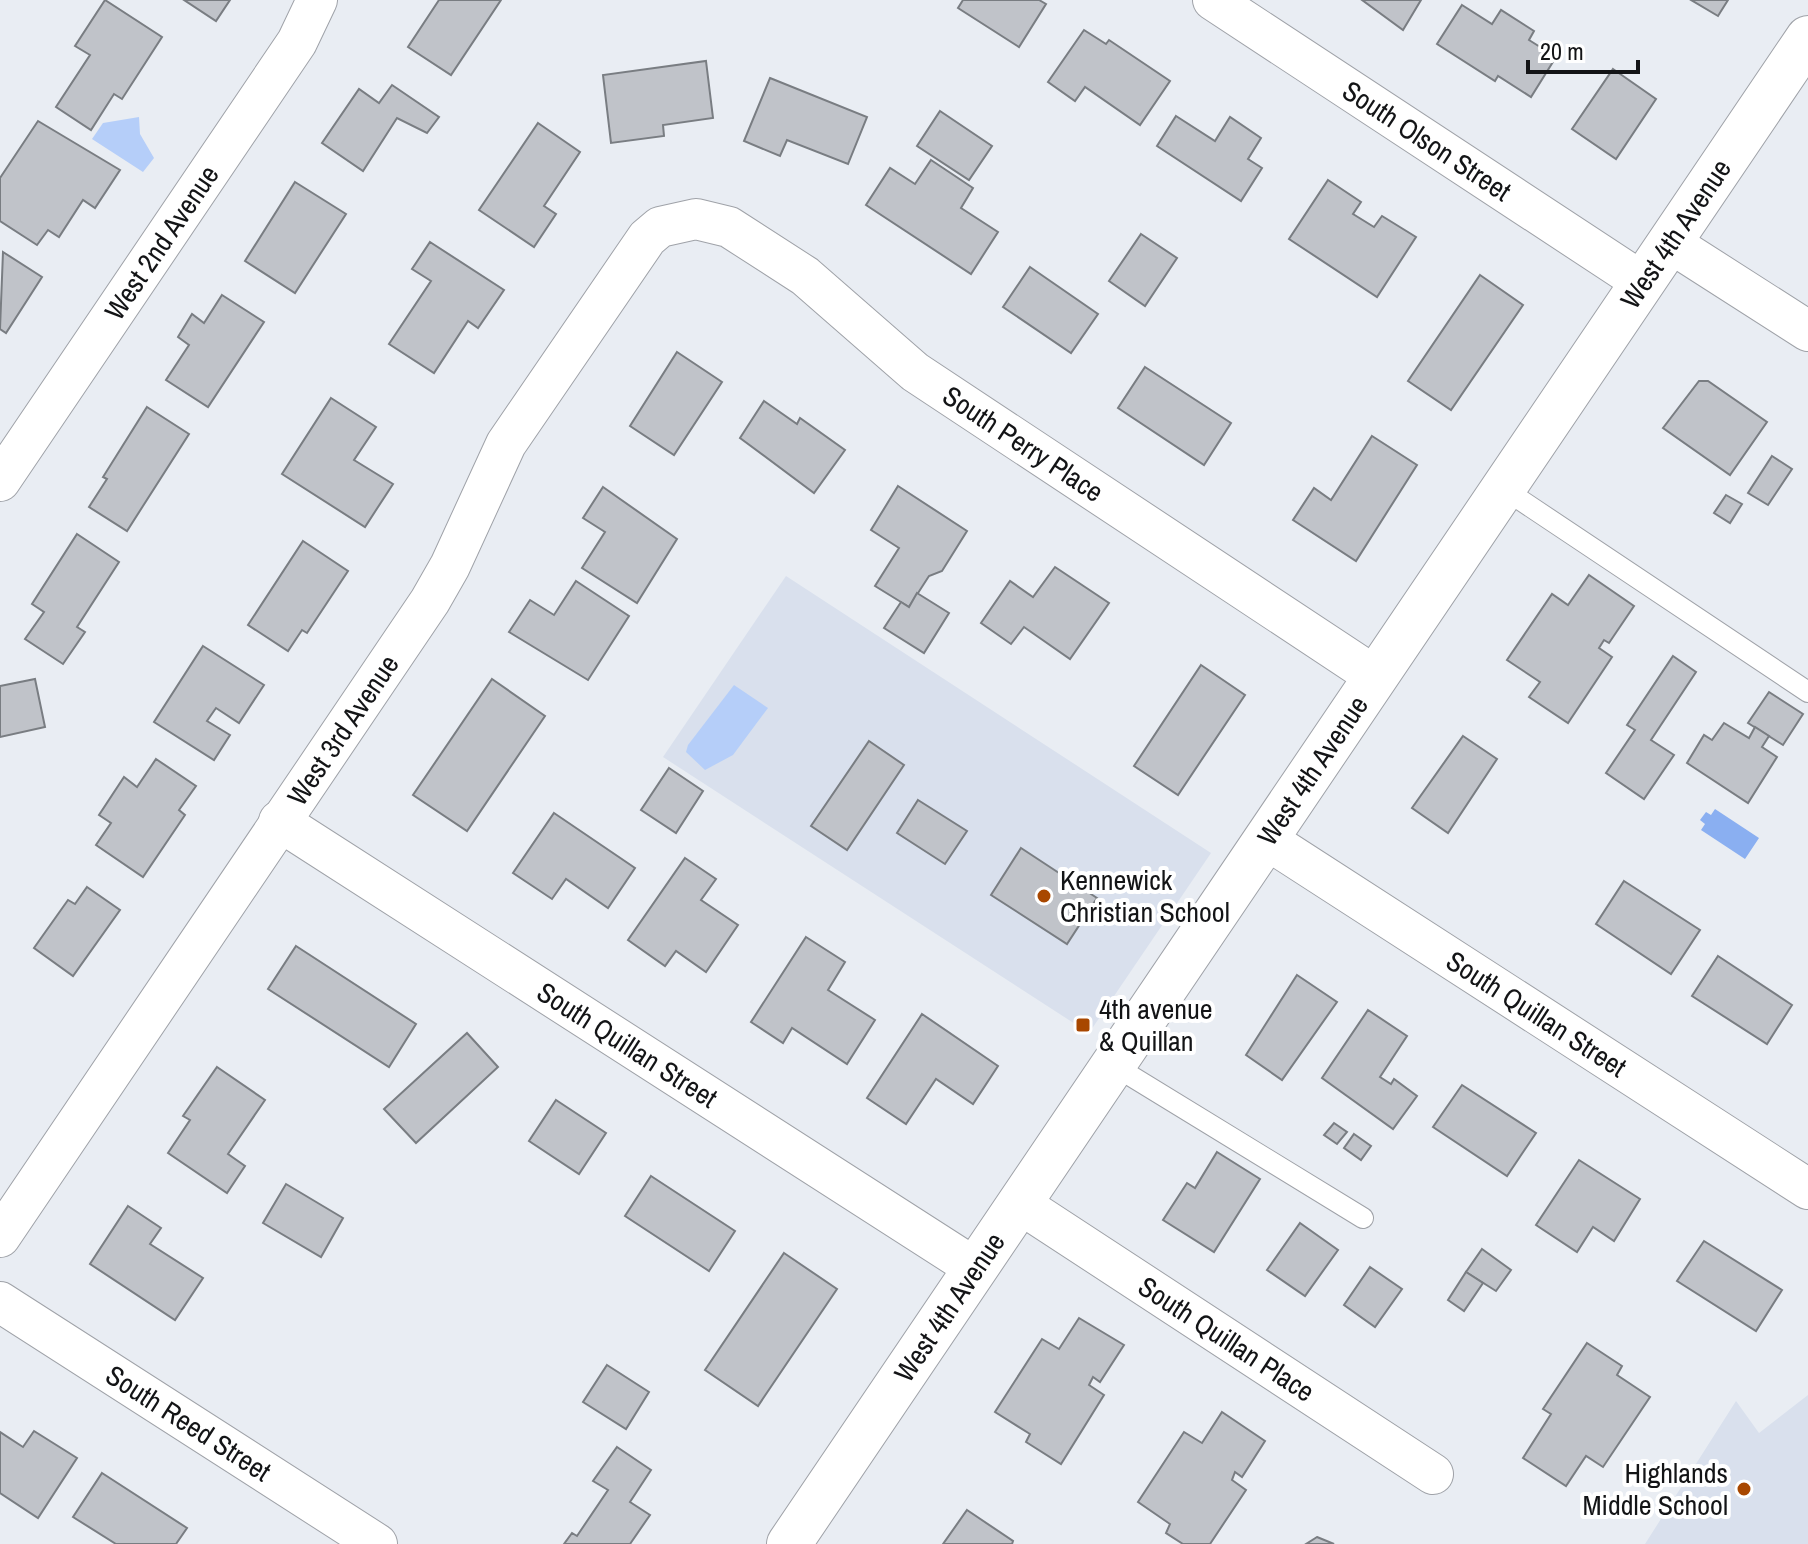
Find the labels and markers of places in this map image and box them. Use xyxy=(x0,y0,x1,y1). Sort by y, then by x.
place label: Kennewick Christian School xyxy=(1060,861,1230,931)
marker: Kennewick Christian School xyxy=(1035,887,1053,905)
place label: 4th avenue & Quillan xyxy=(1099,990,1213,1060)
marker: 4th avenue & Quillan xyxy=(1074,1016,1092,1034)
place label: Highlands Middle School xyxy=(1583,1454,1728,1524)
marker: Highlands Middle School xyxy=(1735,1480,1753,1498)

